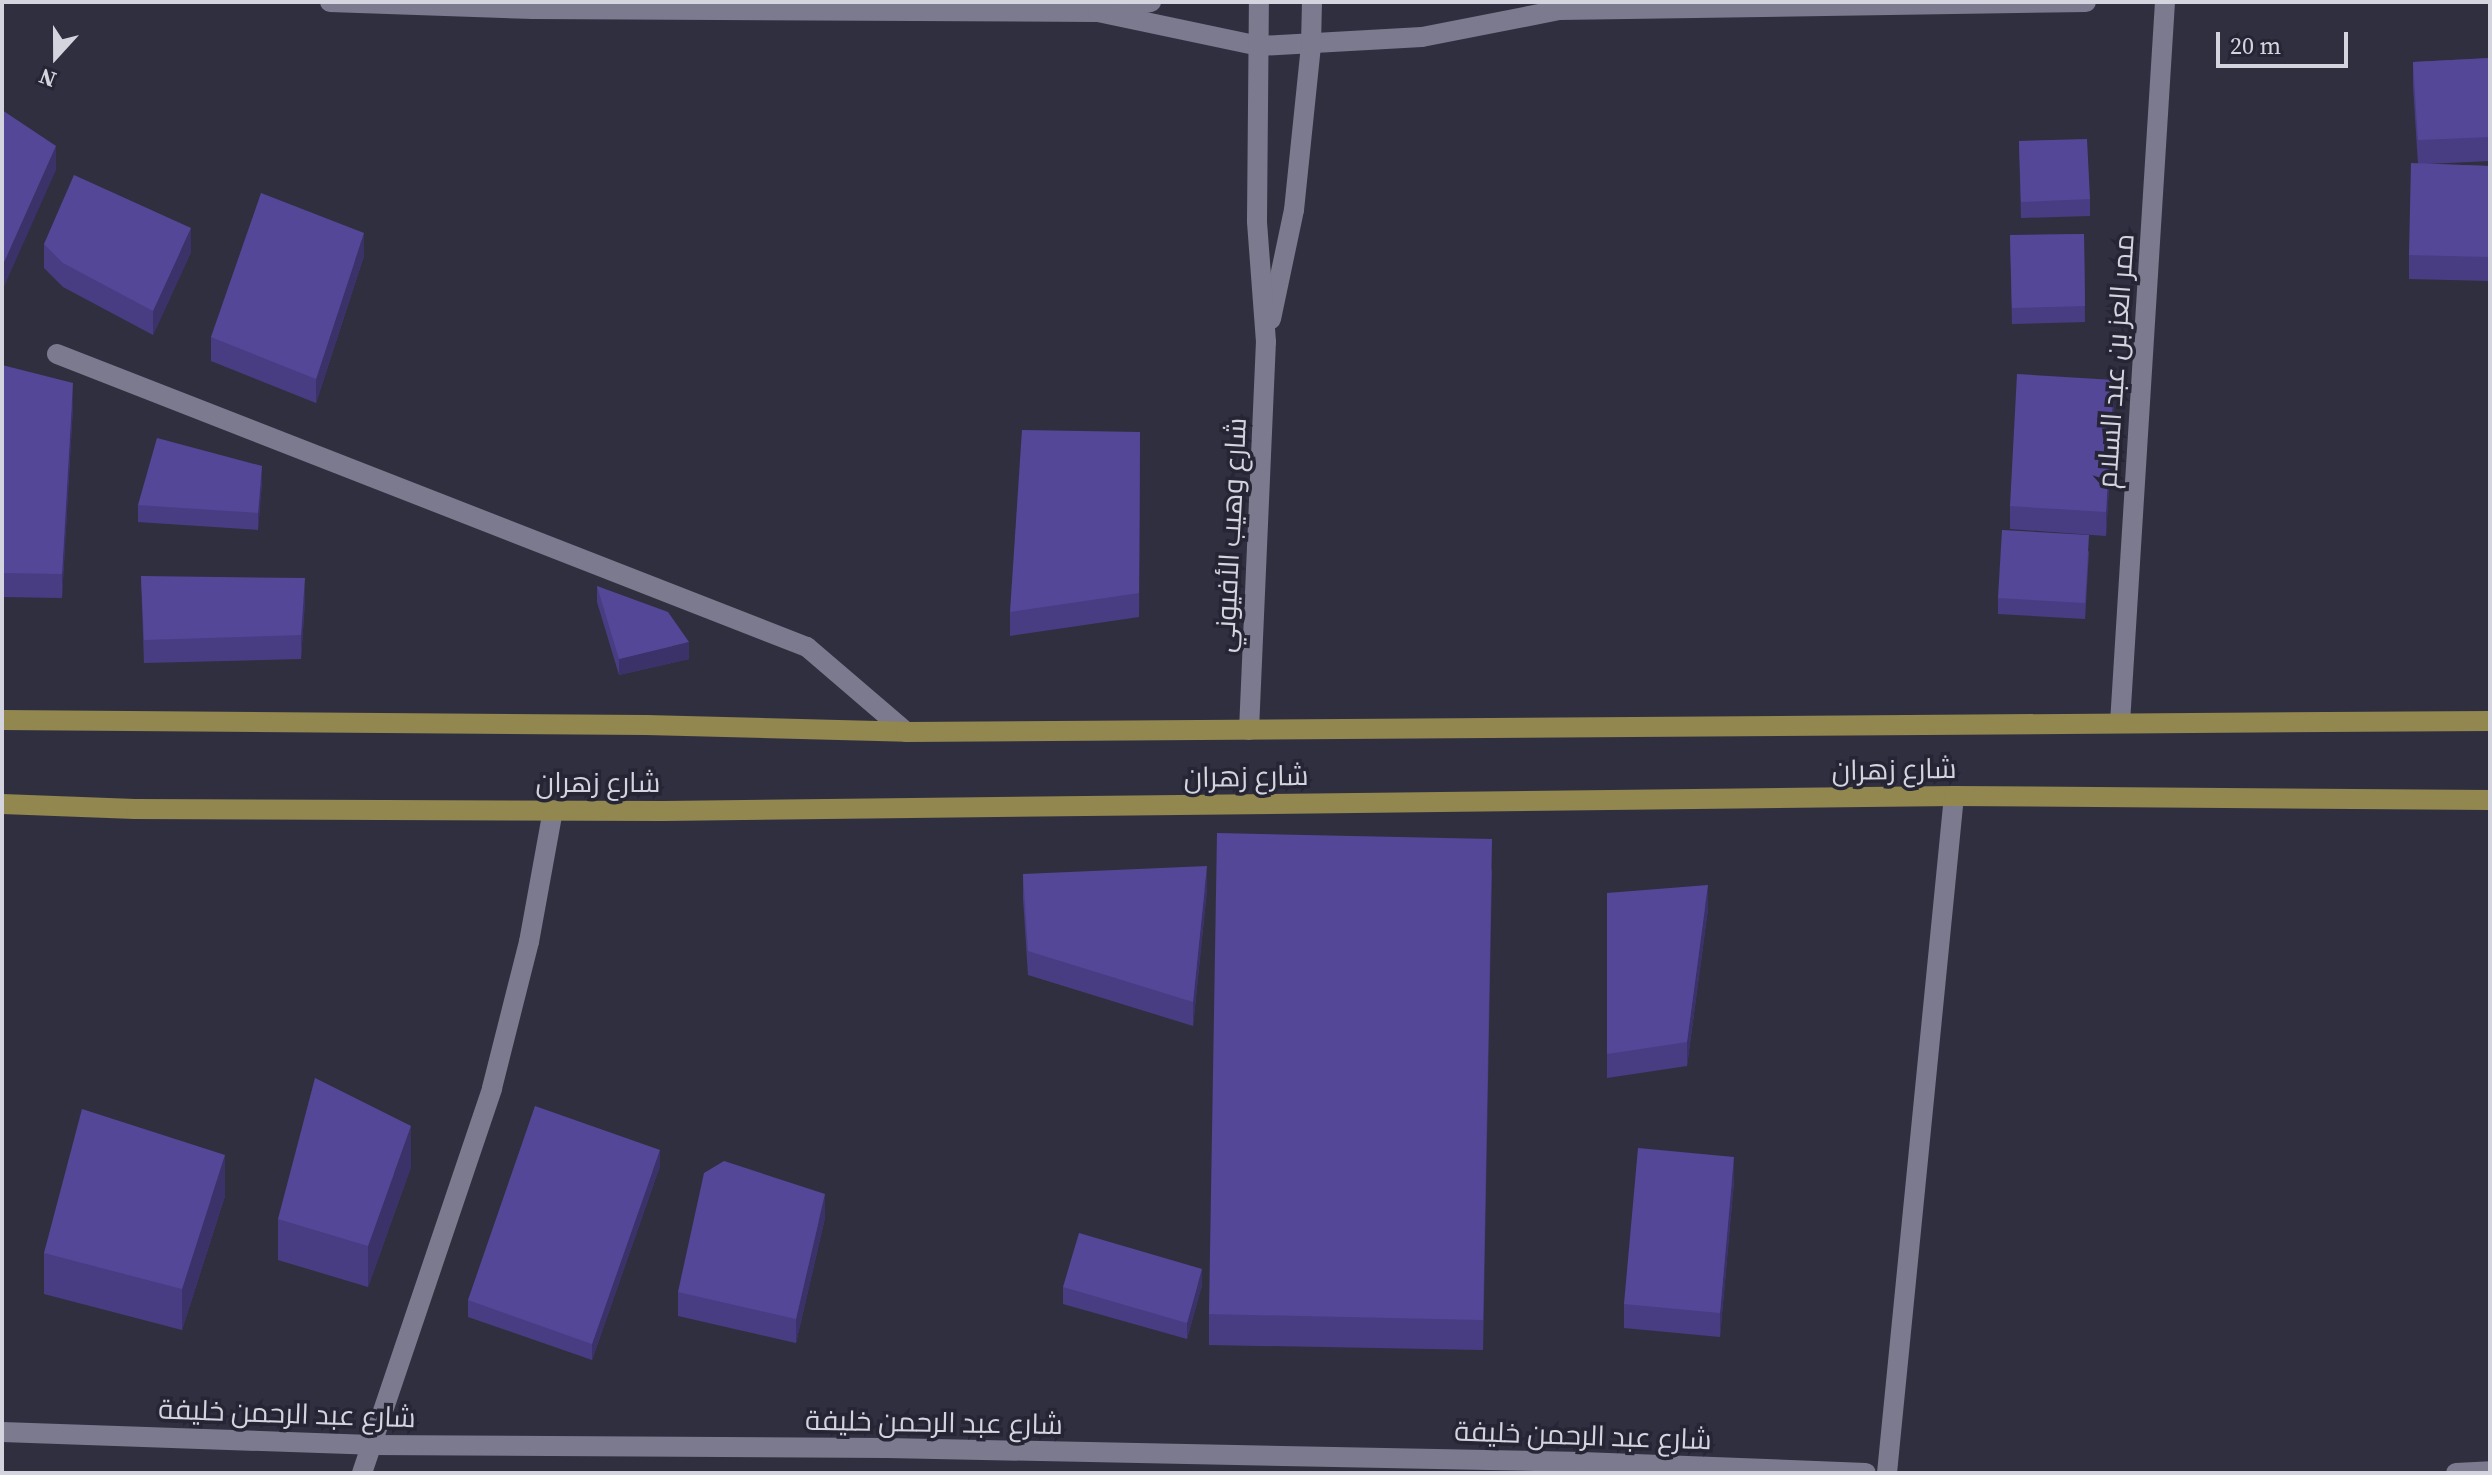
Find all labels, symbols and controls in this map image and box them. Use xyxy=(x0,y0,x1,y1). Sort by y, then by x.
north arrow xyxy=(16,16,96,96)
scale bar xyxy=(2220,16,2352,66)
text: 20 m xyxy=(2230,29,2281,62)
text: N xyxy=(35,62,60,95)
street label: ممر العز بن عبد السلام xyxy=(2089,233,2141,489)
street label: شارع وهيب الأفيوني xyxy=(1207,417,1253,653)
street label: شارع زهران xyxy=(1831,751,1957,787)
street label: شارع زهران xyxy=(1183,758,1309,794)
street label: شارع زهران xyxy=(536,765,660,799)
street label: شارع عبد الرحمن خليفة xyxy=(158,1392,416,1434)
street label: شارع عبد الرحمن خليفة xyxy=(805,1403,1063,1441)
street label: شارع عبد الرحمن خليفة xyxy=(1454,1414,1712,1456)

